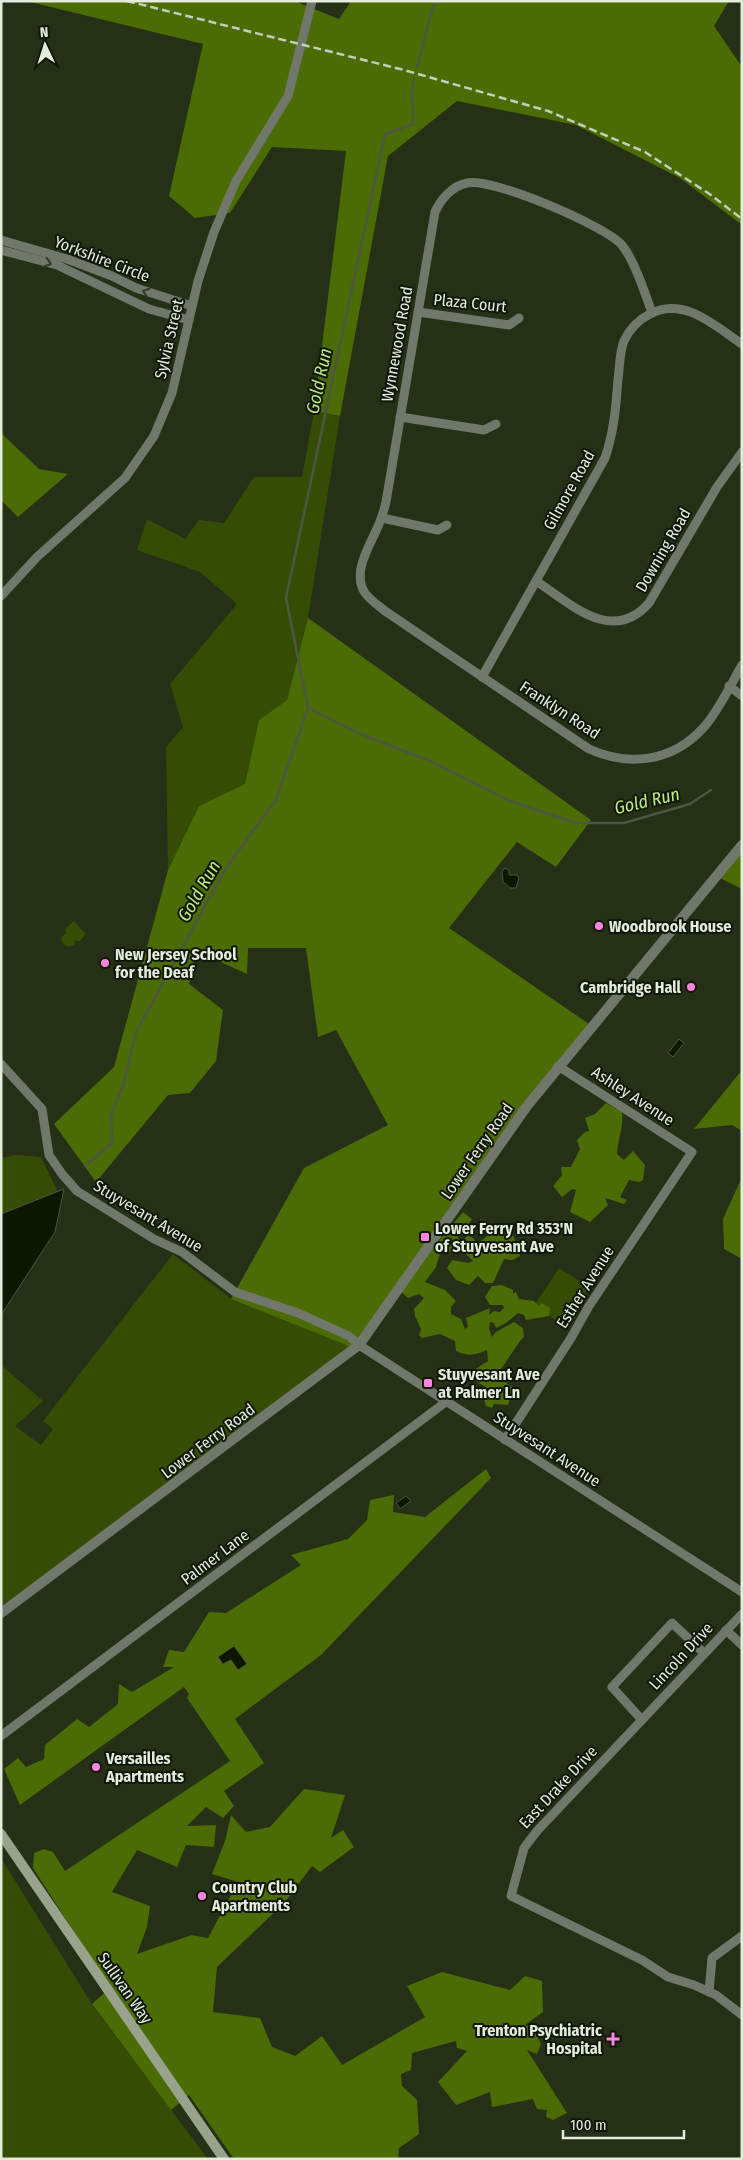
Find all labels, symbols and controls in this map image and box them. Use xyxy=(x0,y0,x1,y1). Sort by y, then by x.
north arrow xyxy=(20,20,70,70)
text: N xyxy=(39,24,49,41)
street label: Yorkshire Circle xyxy=(52,232,152,286)
one-way arrow xyxy=(44,257,52,267)
street label: Wynnewood Road xyxy=(378,285,416,403)
one-way arrow xyxy=(142,288,150,298)
street label: Plaza Court xyxy=(433,290,508,316)
street label: Sylvia Street xyxy=(151,297,188,381)
water label: Gold Run xyxy=(301,346,337,416)
street label: Gilmore Road xyxy=(539,447,599,533)
street label: Downing Road xyxy=(631,505,695,595)
street label: Franklyn Road xyxy=(516,677,604,743)
water label: Gold Run xyxy=(612,783,682,819)
water label: Gold Run xyxy=(173,857,225,925)
place label: Woodbrook House xyxy=(609,917,731,936)
marker: Woodbrook House xyxy=(593,920,605,932)
place label: New Jersey School for the Deaf xyxy=(115,945,237,982)
marker: New Jersey School for the Deaf xyxy=(99,957,111,969)
place label: Cambridge Hall xyxy=(580,978,682,997)
marker: Cambridge Hall xyxy=(685,981,697,993)
street label: Ashley Avenue xyxy=(588,1062,678,1130)
street label: Lower Ferry Road xyxy=(437,1099,517,1203)
street label: Stuyvesant Avenue xyxy=(90,1176,206,1256)
place label: Lower Ferry Rd 353'N of Stuyvesant Ave xyxy=(435,1219,573,1256)
marker: Lower Ferry Rd 353'N of Stuyvesant Ave xyxy=(419,1231,431,1243)
street label: Esther Avenue xyxy=(552,1242,618,1332)
place label: Stuyvesant Ave at Palmer Ln xyxy=(438,1365,540,1402)
marker: Stuyvesant Ave at Palmer Ln xyxy=(422,1377,434,1389)
street label: Lower Ferry Road xyxy=(157,1400,259,1482)
street label: Stuyvesant Avenue xyxy=(490,1407,604,1491)
street label: Palmer Lane xyxy=(177,1525,253,1589)
street label: Lincoln Drive xyxy=(645,1618,717,1693)
street label: East Drake Drive xyxy=(515,1742,601,1832)
place label: Versailles Apartments xyxy=(105,1749,184,1786)
marker: Versailles Apartments xyxy=(90,1761,102,1773)
place label: Country Club Apartments xyxy=(211,1878,298,1915)
marker: Country Club Apartments xyxy=(196,1890,208,1902)
street label: Sullivan Way xyxy=(94,1949,157,2028)
place label: Trenton Psychiatric Hospital xyxy=(474,2021,603,2058)
marker: Trenton Psychiatric Hospital xyxy=(606,2032,620,2046)
scale bar xyxy=(563,2108,684,2140)
text: 100 m xyxy=(570,2116,607,2134)

